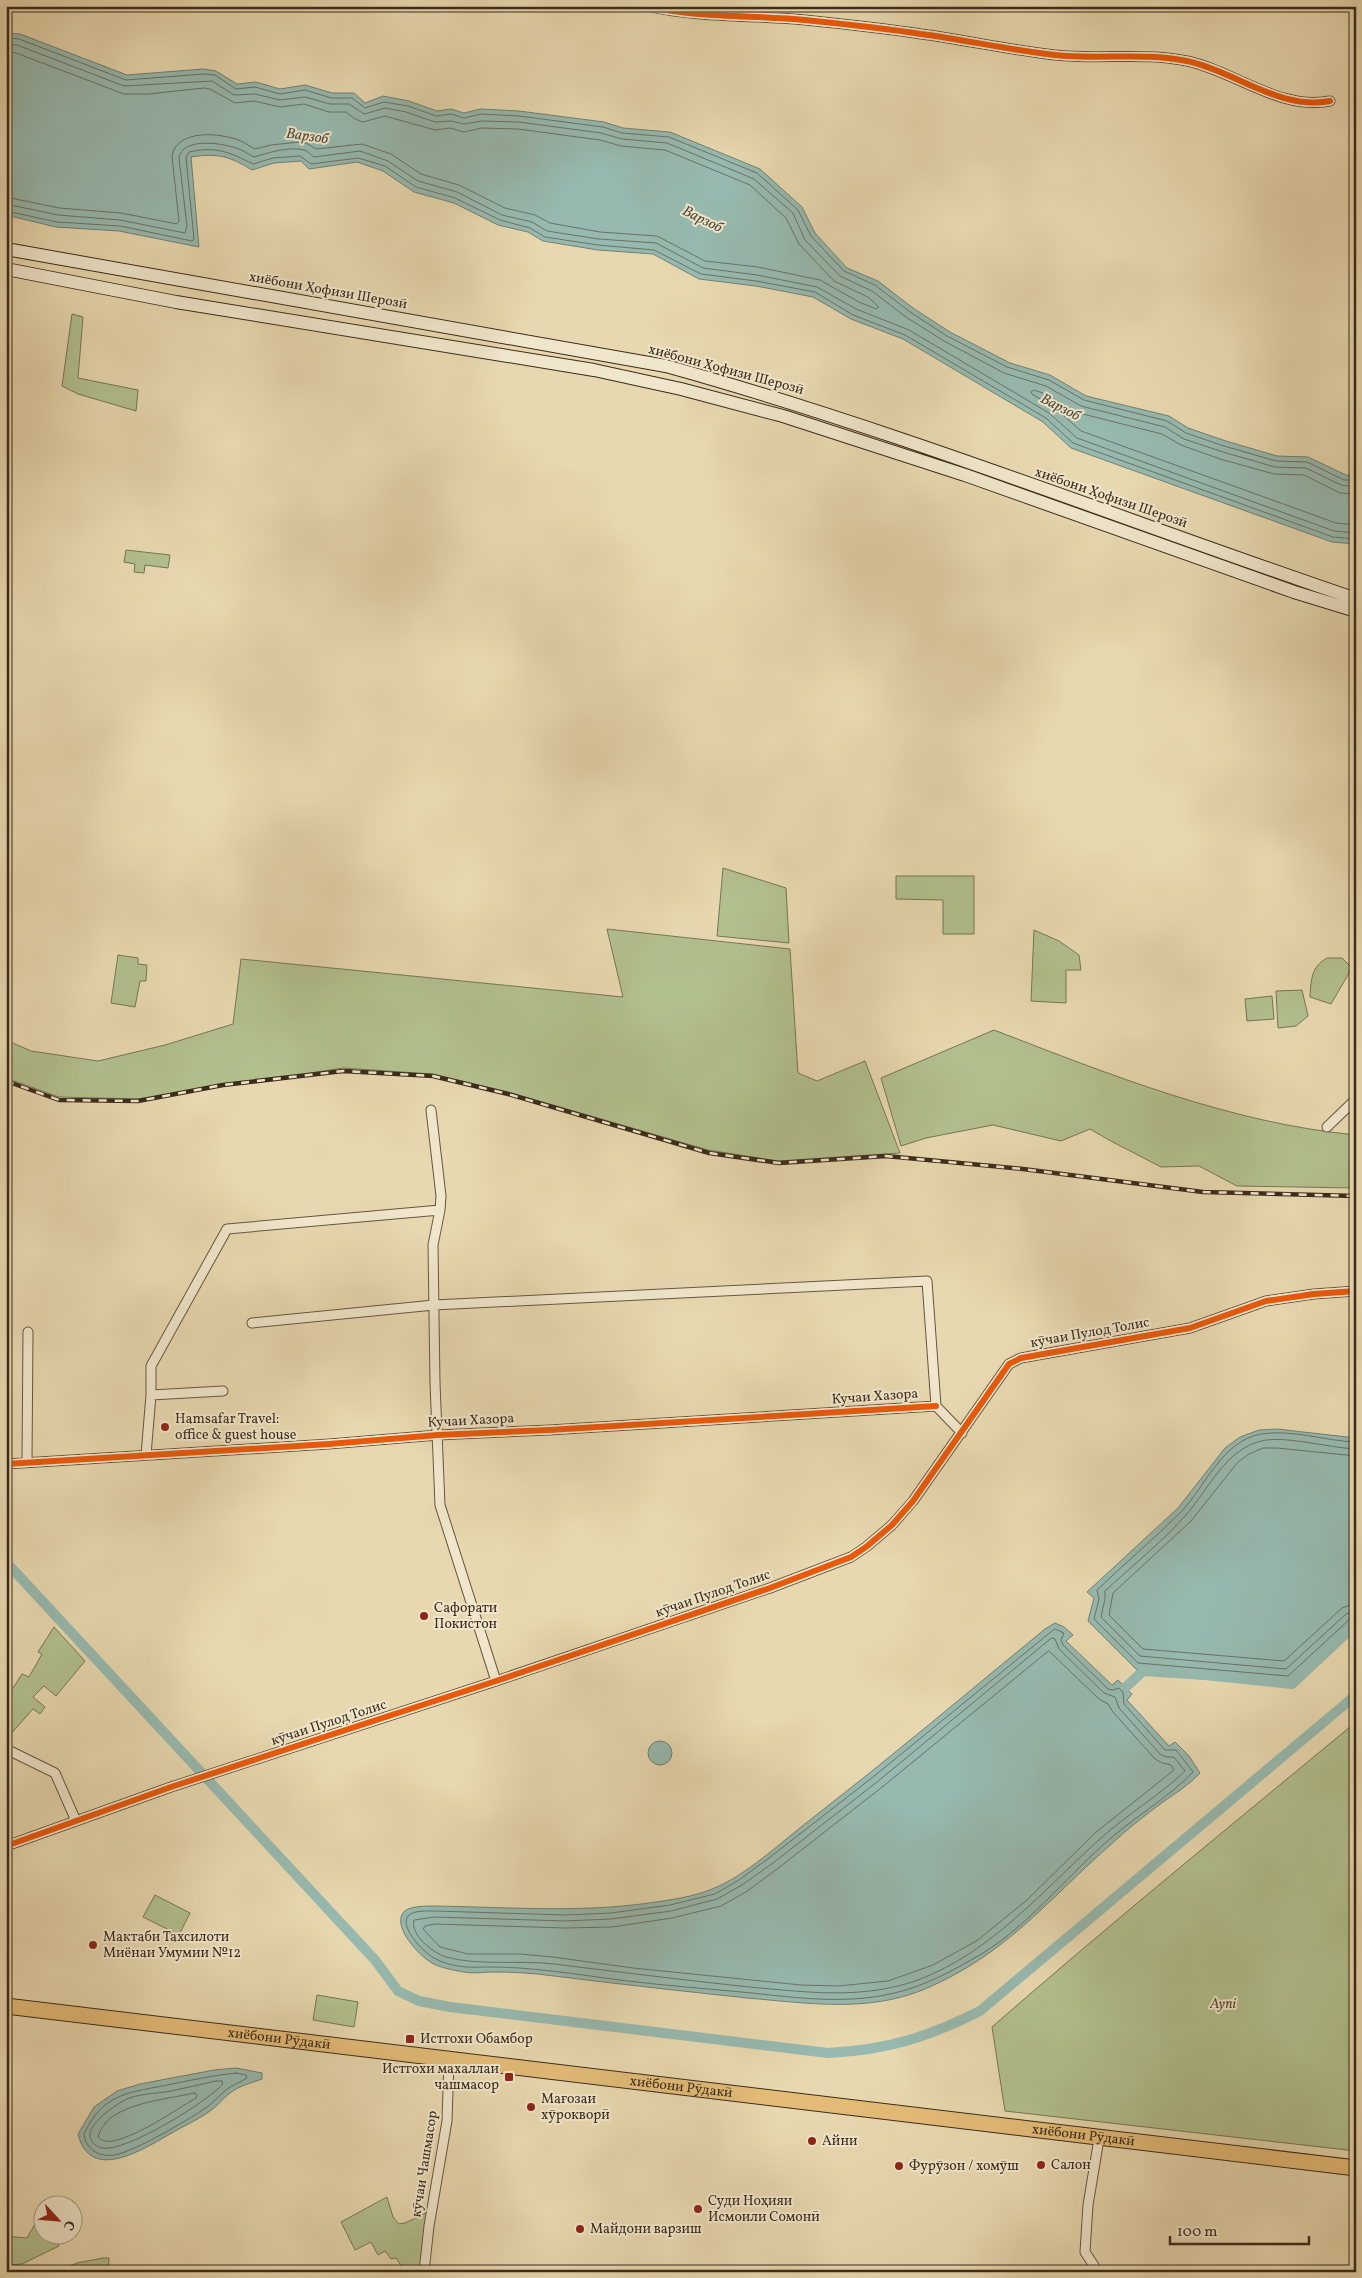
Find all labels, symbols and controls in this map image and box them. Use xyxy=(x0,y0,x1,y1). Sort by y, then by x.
water label: Варзоб xyxy=(285,124,331,151)
water label: Варзоб xyxy=(678,201,727,239)
street label: хиёбони Ҳофизи Шерозӣ xyxy=(247,268,409,314)
street label: хиёбони Ҳофизи Шерозӣ xyxy=(646,340,806,400)
water label: Варзоб xyxy=(1036,389,1085,428)
street label: хиёбони Ҳофизи Шерозӣ xyxy=(1032,463,1190,533)
street label: кӯчаи Пулод Толис xyxy=(1029,1313,1151,1353)
street label: Кучаи Хазора xyxy=(831,1384,919,1410)
street label: Кучаи Хазора xyxy=(427,1409,515,1433)
place label: Hamsafar Travel: office & guest house xyxy=(175,1410,297,1445)
marker: Hamsafar Travel: office & guest house xyxy=(159,1421,171,1433)
street label: кӯчаи Пулод Толис xyxy=(653,1565,773,1623)
place label: Сафорати Покистон xyxy=(434,1599,498,1634)
marker: Сафорати Покистон xyxy=(418,1610,430,1622)
street label: кӯчаи Пулод Толис xyxy=(269,1695,389,1751)
place label: Мактаби Тахсилоти Миёнаи Умумии №12 xyxy=(103,1928,241,1963)
marker: Мактаби Тахсилоти Миёнаи Умумии №12 xyxy=(87,1939,99,1951)
park label: Ayni xyxy=(1209,1995,1236,2014)
street label: хиёбони Рӯдакӣ xyxy=(227,2023,332,2054)
place label: Истгохи Обамбор xyxy=(420,2030,533,2049)
marker: Истгохи Обамбор xyxy=(404,2033,416,2045)
place label: Истгохи махаллаи чашмасор xyxy=(382,2060,499,2095)
marker: Истгохи махаллаи чашмасор xyxy=(503,2071,515,2083)
street label: хиёбони Рӯдакӣ xyxy=(629,2071,734,2103)
place label: Мағозаи хӯрокворӣ xyxy=(541,2090,610,2125)
marker: Мағозаи хӯрокворӣ xyxy=(525,2101,537,2113)
street label: кӯчаи Чашмасор xyxy=(407,2109,443,2219)
street label: хиёбони Рӯдакӣ xyxy=(1031,2120,1136,2151)
place label: Айни xyxy=(822,2132,858,2151)
marker: Айни xyxy=(806,2135,818,2147)
place label: Салон xyxy=(1051,2156,1091,2175)
place label: Фурӯзон / хомӯш xyxy=(909,2157,1019,2176)
marker: Салон xyxy=(1035,2159,1047,2171)
marker: Фурӯзон / хомӯш xyxy=(893,2160,905,2172)
place label: Суди Ноҳияи Исмоили Сомонӣ xyxy=(708,2192,820,2227)
north arrow xyxy=(32,2196,82,2246)
marker: Суди Ноҳияи Исмоили Сомонӣ xyxy=(692,2203,704,2215)
scale bar xyxy=(1170,2213,1308,2245)
text: С xyxy=(58,2217,79,2233)
place label: Майдони варзиш xyxy=(590,2220,702,2239)
text: 100 m xyxy=(1177,2222,1217,2243)
marker: Майдони варзиш xyxy=(574,2223,586,2235)

